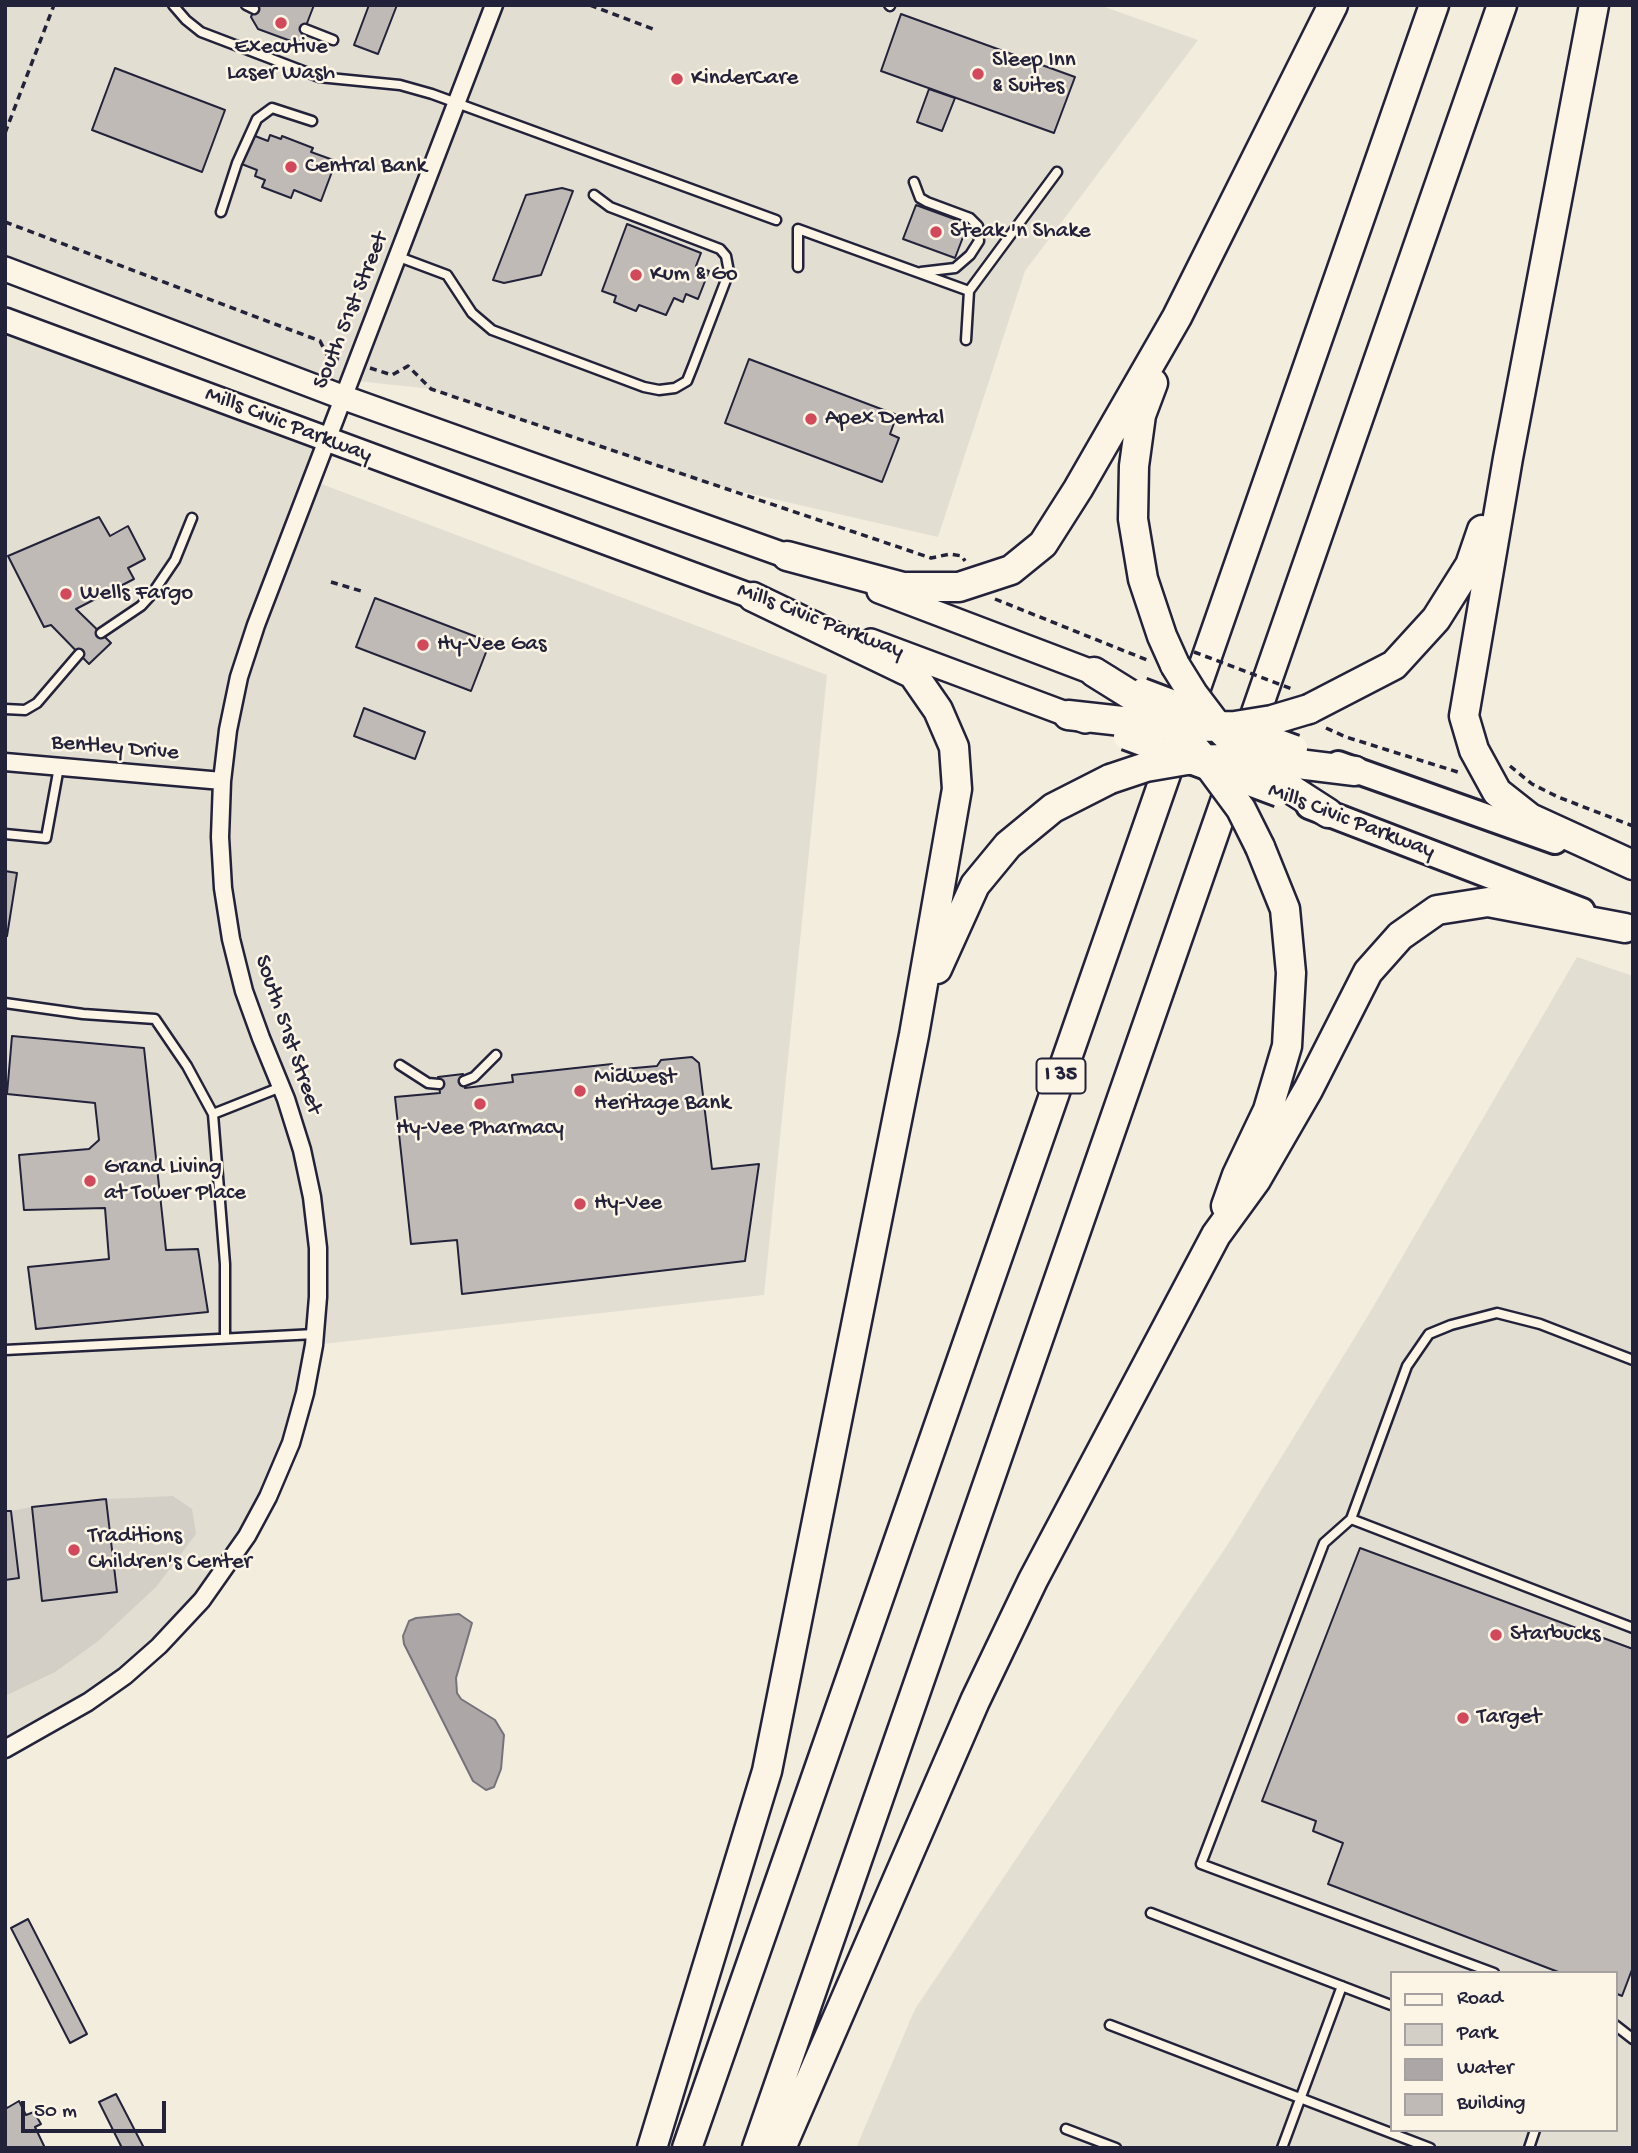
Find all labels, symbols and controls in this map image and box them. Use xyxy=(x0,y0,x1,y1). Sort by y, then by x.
marker: Executive Laser Wash xyxy=(273,15,289,31)
place label: Executive Laser Wash xyxy=(227,34,335,88)
place label: Sleep Inn & Suites xyxy=(992,47,1076,101)
place label: KinderCare xyxy=(691,65,798,93)
marker: Sleep Inn & Suites xyxy=(970,66,986,82)
marker: KinderCare xyxy=(669,71,685,87)
place label: Central Bank xyxy=(305,153,427,181)
marker: Central Bank xyxy=(283,159,299,175)
place label: Steak 'n Shake xyxy=(950,218,1091,246)
marker: Steak 'n Shake xyxy=(928,224,944,240)
street label: South 51st Street xyxy=(308,229,396,393)
place label: Kum & Go xyxy=(650,261,738,289)
marker: Kum & Go xyxy=(628,267,644,283)
street label: Mills Civic Parkway xyxy=(201,381,375,471)
place label: Apex Dental xyxy=(825,405,944,433)
marker: Apex Dental xyxy=(803,411,819,427)
street label: Mills Civic Parkway xyxy=(733,577,907,667)
place label: Wells Fargo xyxy=(80,580,193,608)
marker: Wells Fargo xyxy=(58,586,74,602)
place label: Hy-Vee Gas xyxy=(437,631,546,659)
marker: Hy-Vee Gas xyxy=(415,637,431,653)
street label: Bentley Drive xyxy=(50,730,180,768)
street label: Mills Civic Parkway xyxy=(1264,777,1438,867)
street label: South 51st Street xyxy=(247,952,327,1118)
road number: I 35 xyxy=(1036,1058,1086,1094)
place label: Midwest Heritage Bank xyxy=(594,1064,730,1118)
marker: Midwest Heritage Bank xyxy=(572,1083,588,1099)
marker: Hy-Vee Pharmacy xyxy=(472,1096,488,1112)
place label: Hy-Vee Pharmacy xyxy=(396,1115,564,1143)
place label: Grand Living at Tower Place xyxy=(104,1154,246,1208)
marker: Grand Living at Tower Place xyxy=(82,1173,98,1189)
place label: Hy-Vee xyxy=(594,1190,662,1218)
marker: Hy-Vee xyxy=(572,1196,588,1212)
place label: Traditions Children's Center xyxy=(88,1523,252,1577)
marker: Traditions Children's Center xyxy=(66,1542,82,1558)
place label: Starbucks xyxy=(1510,1621,1600,1649)
marker: Starbucks xyxy=(1488,1627,1504,1643)
place label: Target xyxy=(1477,1704,1541,1732)
marker: Target xyxy=(1455,1710,1471,1726)
legend xyxy=(1390,1971,1617,2132)
text: Road xyxy=(1457,1987,1503,2012)
text: Park xyxy=(1457,2022,1497,2047)
text: Water xyxy=(1457,2057,1513,2082)
scale bar xyxy=(24,2086,170,2130)
text: Building xyxy=(1457,2092,1526,2117)
text: 50 m xyxy=(34,2100,77,2125)

